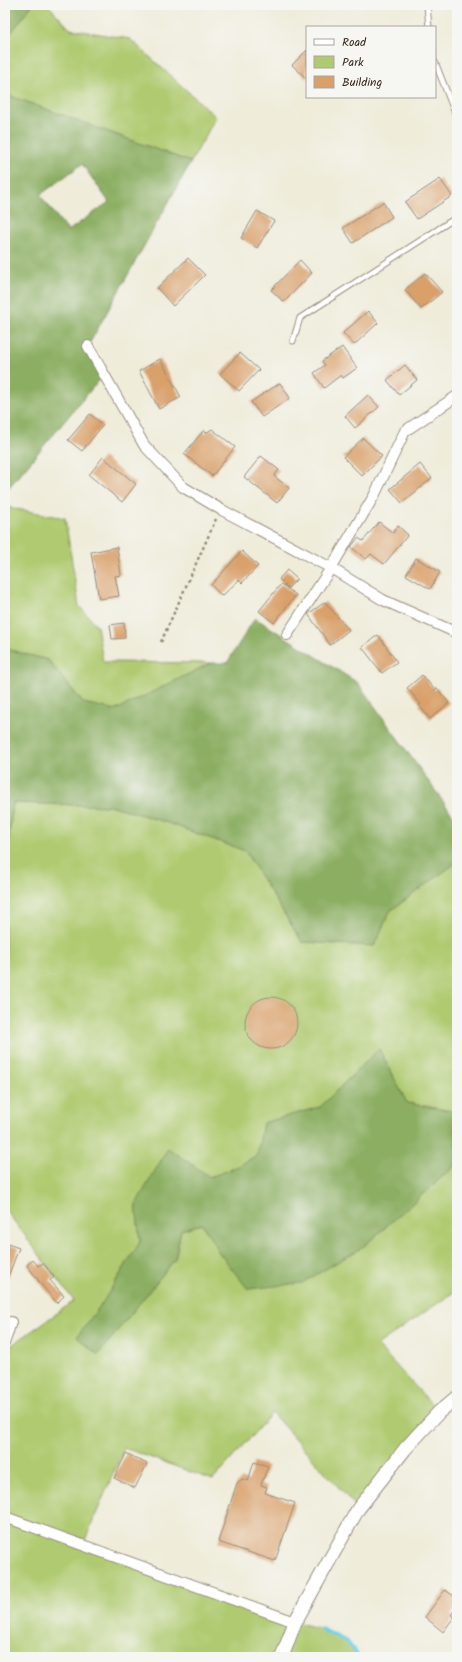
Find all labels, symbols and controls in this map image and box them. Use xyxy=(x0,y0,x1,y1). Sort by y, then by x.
legend xyxy=(306,26,436,98)
text: Road xyxy=(342,33,367,52)
text: Park xyxy=(342,53,364,72)
text: Building xyxy=(342,73,382,92)

